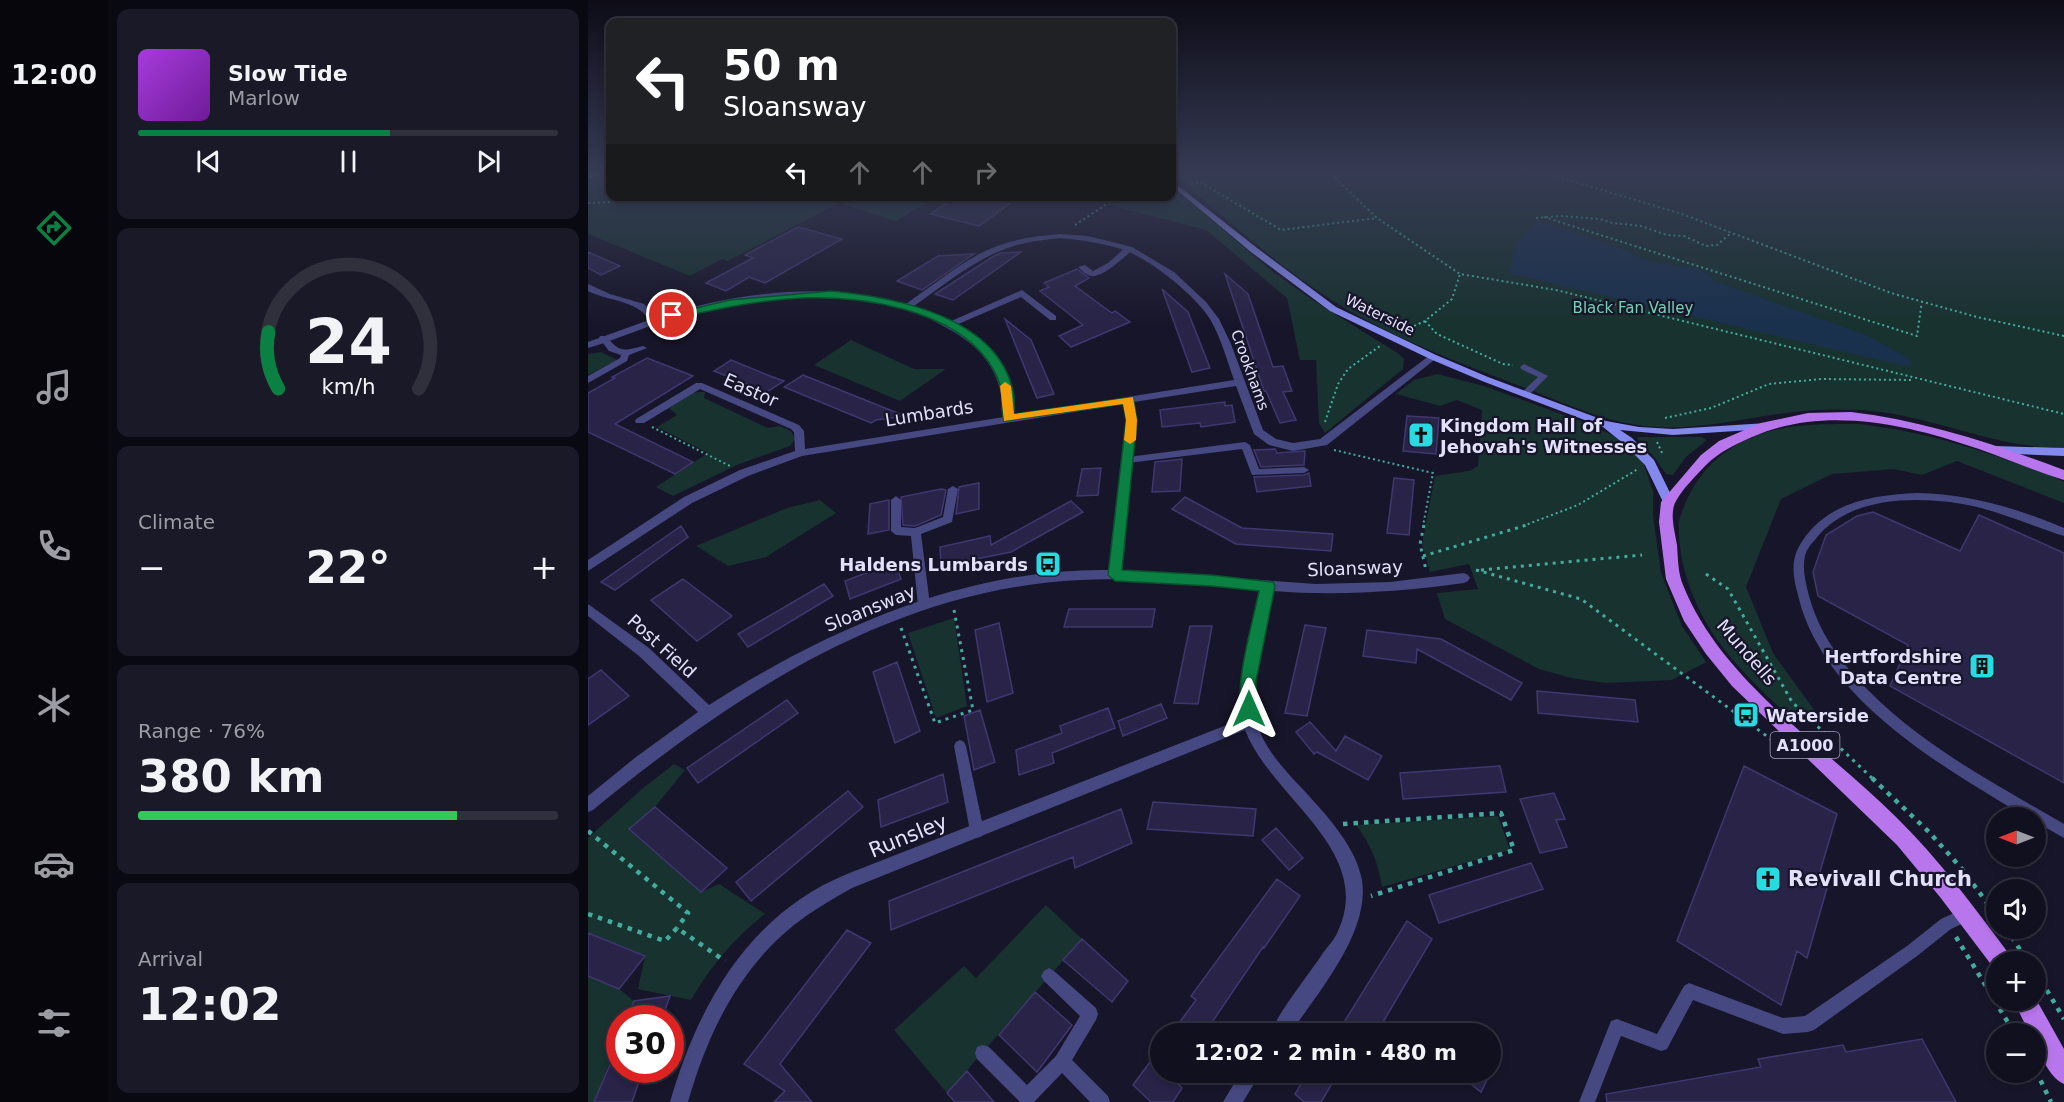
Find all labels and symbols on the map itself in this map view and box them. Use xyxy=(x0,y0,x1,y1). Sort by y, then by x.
pin xyxy=(646,289,697,340)
street label: Waterside xyxy=(1342,290,1418,340)
park label: Black Fan Valley xyxy=(1573,299,1694,317)
street label: Crookhams xyxy=(1227,327,1273,413)
street label: Eastor xyxy=(721,369,782,411)
street label: Lumbards xyxy=(883,396,975,430)
place label: Kingdom Hall of Jehovah's Witnesses xyxy=(1438,415,1647,457)
church icon: Kingdom Hall of Jehovah's Witnesses xyxy=(1406,420,1436,450)
bus stop icon: Haldens Lumbards xyxy=(1033,549,1063,579)
place label: Haldens Lumbards xyxy=(839,554,1028,575)
street label: Sloansway xyxy=(1307,556,1404,580)
street label: Sloansway xyxy=(822,580,919,636)
street label: Post Field xyxy=(623,610,701,682)
street label: Mundells xyxy=(1713,615,1781,689)
place label: Hertfordshire Data Centre xyxy=(1825,646,1962,688)
building icon: Hertfordshire Data Centre xyxy=(1967,651,1997,681)
position arrow xyxy=(1217,677,1281,741)
bus stop icon: Waterside xyxy=(1731,700,1761,730)
place label: Waterside xyxy=(1766,705,1869,726)
road number: A1000 xyxy=(1770,732,1840,758)
north arrow xyxy=(1986,807,2046,867)
street label: Runsley xyxy=(865,809,951,863)
church icon: Revivall Church xyxy=(1753,864,1783,894)
place label: Revivall Church xyxy=(1788,867,1972,891)
speed limit sign: 30 xyxy=(606,1005,684,1083)

